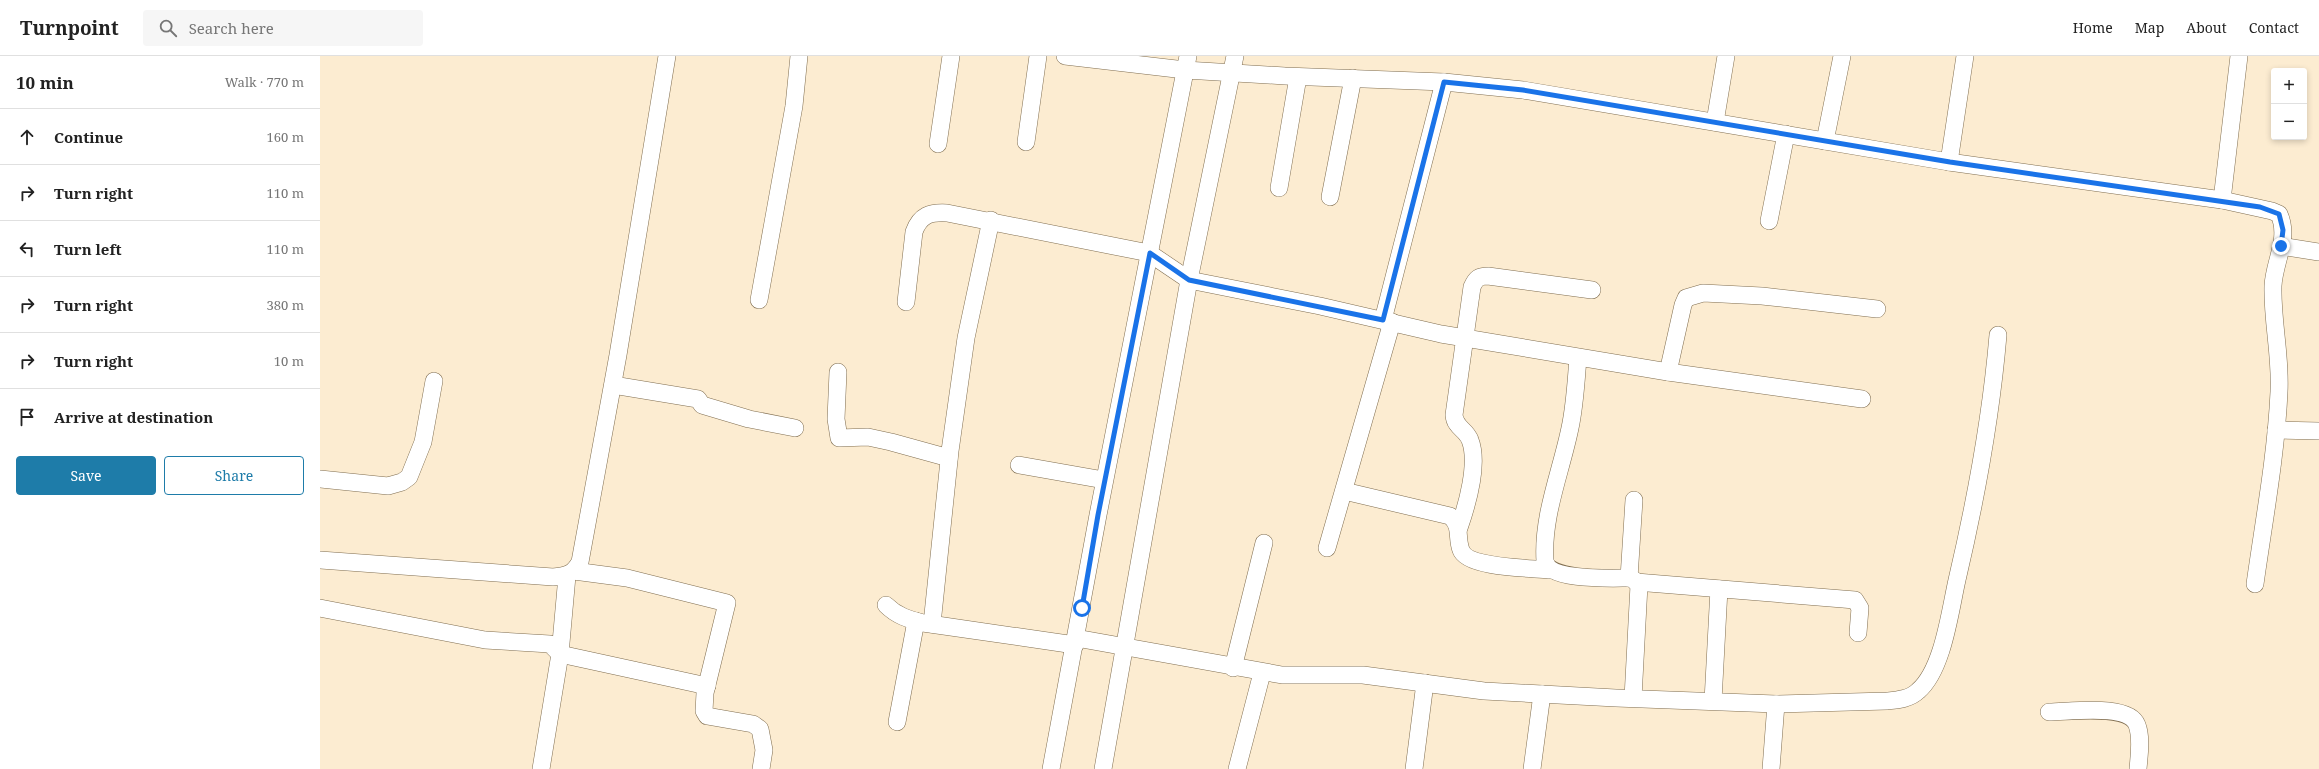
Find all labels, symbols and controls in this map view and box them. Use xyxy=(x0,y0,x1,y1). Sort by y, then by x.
search box xyxy=(143,10,423,46)
text: Turnpoint xyxy=(20,15,119,41)
icon: search xyxy=(157,17,179,39)
text: Search here xyxy=(189,18,274,38)
text: Home xyxy=(2073,18,2113,37)
text: Map xyxy=(2135,18,2164,37)
text: About xyxy=(2186,18,2227,37)
text: Contact xyxy=(2249,18,2299,37)
map controls xyxy=(2271,68,2307,140)
button: + xyxy=(2271,68,2307,104)
text: 10 min xyxy=(16,71,74,94)
text: Walk · 770 m xyxy=(225,73,304,91)
button: − xyxy=(2271,104,2307,140)
icon: ahead xyxy=(16,126,38,148)
text: Continue xyxy=(54,127,123,147)
text: 160 m xyxy=(267,128,304,146)
icon: right xyxy=(16,182,38,204)
text: Turn right xyxy=(54,183,133,203)
text: 110 m xyxy=(267,184,304,202)
route end xyxy=(2272,237,2290,255)
icon: left xyxy=(16,238,38,260)
text: Turn left xyxy=(54,239,122,259)
text: 110 m xyxy=(267,240,304,258)
icon: right xyxy=(16,294,38,316)
text: Turn right xyxy=(54,295,133,315)
text: 380 m xyxy=(267,296,304,314)
icon: right xyxy=(16,350,38,372)
text: Turn right xyxy=(54,351,133,371)
text: 10 m xyxy=(274,352,304,370)
icon: arrive xyxy=(16,406,38,428)
text: Arrive at destination xyxy=(54,407,213,427)
button: Save xyxy=(16,456,156,495)
button: Share xyxy=(164,456,304,495)
route start xyxy=(1073,599,1091,617)

